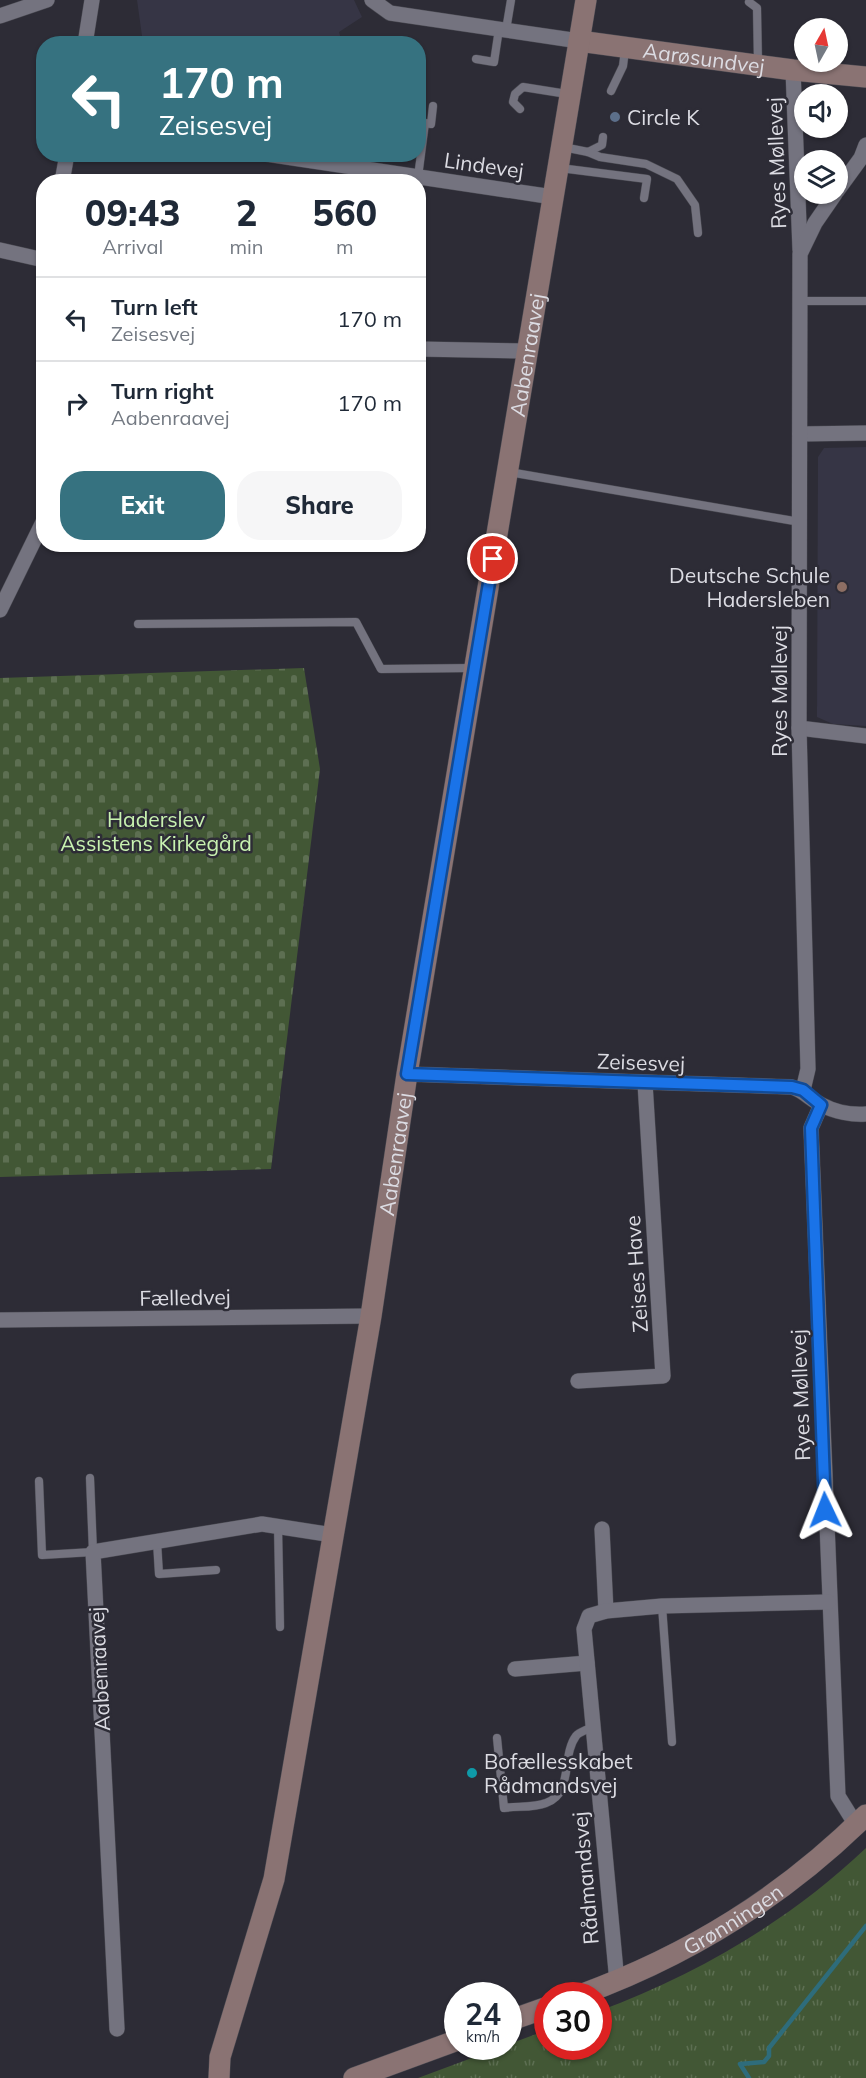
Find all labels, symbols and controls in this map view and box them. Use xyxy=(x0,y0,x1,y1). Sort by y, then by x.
north arrow xyxy=(794,18,848,72)
map controls xyxy=(794,18,848,204)
street label: Aarøsundvej xyxy=(641,37,766,79)
text: 170 m xyxy=(159,56,284,109)
icon: left xyxy=(60,60,138,138)
button: sound xyxy=(794,84,848,138)
street label: Ryes Møllevej xyxy=(761,97,791,229)
place label: Circle K xyxy=(627,104,700,130)
text: Zeisesvej xyxy=(159,108,272,142)
marker: Circle K xyxy=(608,110,622,124)
street label: Lindevej xyxy=(443,147,525,183)
button: layers xyxy=(794,150,848,204)
text: 09:43 xyxy=(85,190,181,235)
text: 2 xyxy=(236,190,257,235)
text: 560 xyxy=(312,190,377,235)
text: Arrival xyxy=(102,234,163,259)
text: min xyxy=(229,234,264,259)
text: m xyxy=(336,234,354,259)
street label: Aabenraavej xyxy=(504,291,550,418)
text: Turn left xyxy=(111,293,198,321)
icon: left xyxy=(60,303,93,336)
text: 170 m xyxy=(337,305,402,333)
text: Zeisesvej xyxy=(111,321,195,346)
text: Turn right xyxy=(111,377,214,405)
icon: right xyxy=(60,387,93,420)
text: 170 m xyxy=(337,389,402,417)
text: Aabenraavej xyxy=(111,405,229,430)
button: Exit xyxy=(60,471,225,540)
button: Share xyxy=(237,471,402,540)
pin xyxy=(467,533,518,584)
icon: arrive xyxy=(476,542,509,575)
place label: Deutsche Schule Hadersleben xyxy=(669,562,830,612)
marker: Deutsche Schule Hadersleben xyxy=(835,580,849,594)
street label: Ryes Møllevej xyxy=(766,625,792,757)
park label: Haderslev Assistens Kirkegård xyxy=(60,806,252,856)
street label: Zeisesvej xyxy=(597,1047,685,1077)
street label: Aabenraavej xyxy=(373,1091,417,1218)
street label: Zeises Have xyxy=(619,1215,653,1333)
street label: Fælledvej xyxy=(139,1283,231,1311)
street label: Ryes Møllevej xyxy=(785,1329,815,1461)
position arrow xyxy=(793,1478,857,1542)
street label: Aabenraavej xyxy=(83,1606,115,1732)
place label: Bofællesskabet Rådmandsvej xyxy=(484,1748,633,1798)
marker: Bofællesskabet Rådmandsvej xyxy=(465,1766,479,1780)
street label: Rådmandsvej xyxy=(566,1810,604,1946)
street label: Grønningen xyxy=(678,1878,788,1960)
speed limit sign: 30 xyxy=(534,1982,612,2060)
text: 24 xyxy=(465,1995,501,2033)
text: km/h xyxy=(466,2027,500,2046)

